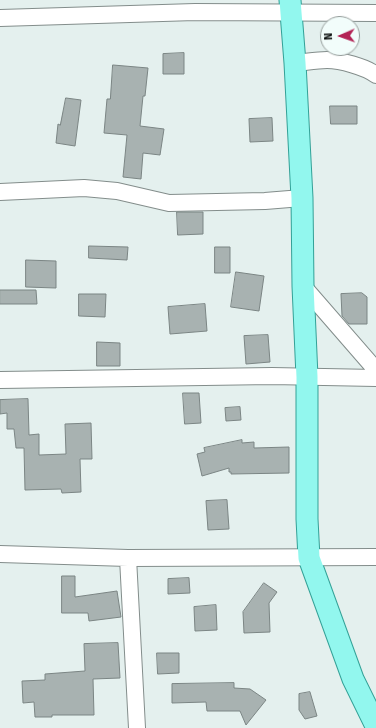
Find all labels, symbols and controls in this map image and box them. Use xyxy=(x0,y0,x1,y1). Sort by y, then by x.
north arrow xyxy=(320,16,360,56)
text: N xyxy=(322,33,335,40)

